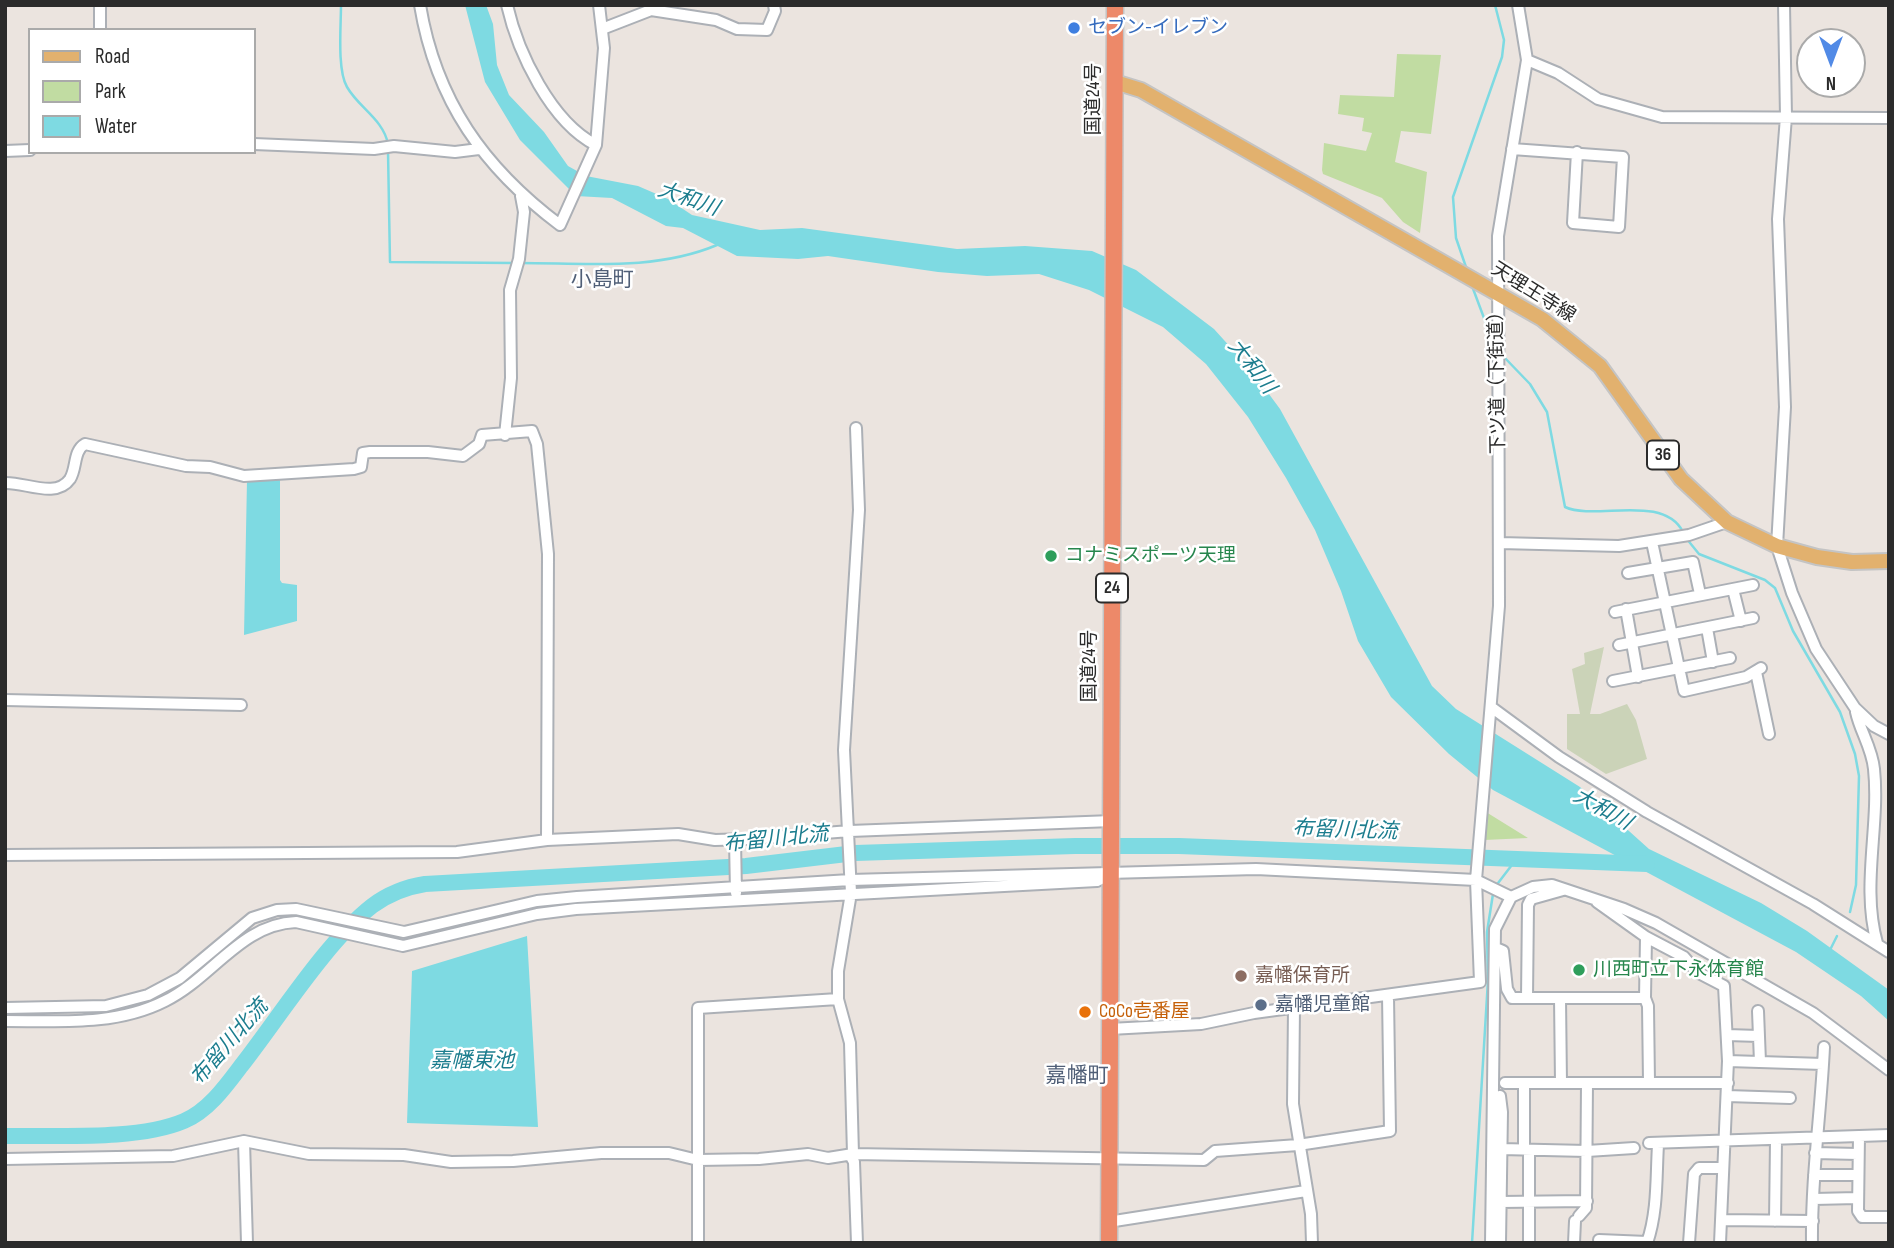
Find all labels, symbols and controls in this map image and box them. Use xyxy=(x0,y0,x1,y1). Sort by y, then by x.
place label: セブン-イレブン xyxy=(1088,17,1228,39)
marker: セブン-イレブン xyxy=(1066,20,1082,36)
legend xyxy=(28,28,256,154)
north arrow xyxy=(1796,28,1866,98)
text: Road xyxy=(95,44,130,69)
street label: 国道24号 xyxy=(1083,63,1105,135)
text: N xyxy=(1826,71,1836,94)
text: Park xyxy=(95,79,126,104)
text: Water xyxy=(95,114,137,139)
water label: 大和川 xyxy=(654,178,722,222)
street label: 天理王寺線 xyxy=(1487,258,1579,328)
district label: 小島町 xyxy=(571,268,633,294)
street label: 下ツ道（下街道） xyxy=(1485,302,1511,454)
water label: 大和川 xyxy=(1222,334,1280,400)
road number: 36 xyxy=(1647,440,1679,470)
place label: コナミスポーツ天理 xyxy=(1065,545,1236,567)
marker: コナミスポーツ天理 xyxy=(1043,548,1059,564)
road number: 24 xyxy=(1096,574,1128,602)
street label: 国道24号 xyxy=(1079,630,1101,702)
water label: 大和川 xyxy=(1568,784,1636,836)
water label: 布留川北流 xyxy=(1292,817,1398,845)
water label: 布留川北流 xyxy=(722,822,830,858)
place label: 川西町立下永体育館 xyxy=(1593,959,1764,981)
marker: 川西町立下永体育館 xyxy=(1571,962,1587,978)
place label: 嘉幡保育所 xyxy=(1255,965,1350,987)
marker: 嘉幡保育所 xyxy=(1233,968,1249,984)
place label: 嘉幡児童館 xyxy=(1275,994,1370,1016)
water label: 布留川北流 xyxy=(186,995,274,1091)
marker: 嘉幡児童館 xyxy=(1253,997,1269,1013)
place label: CoCo壱番屋 xyxy=(1099,1001,1190,1023)
marker: CoCo壱番屋 xyxy=(1077,1004,1093,1020)
water label: 嘉幡東池 xyxy=(430,1049,514,1075)
district label: 嘉幡町 xyxy=(1046,1064,1108,1090)

